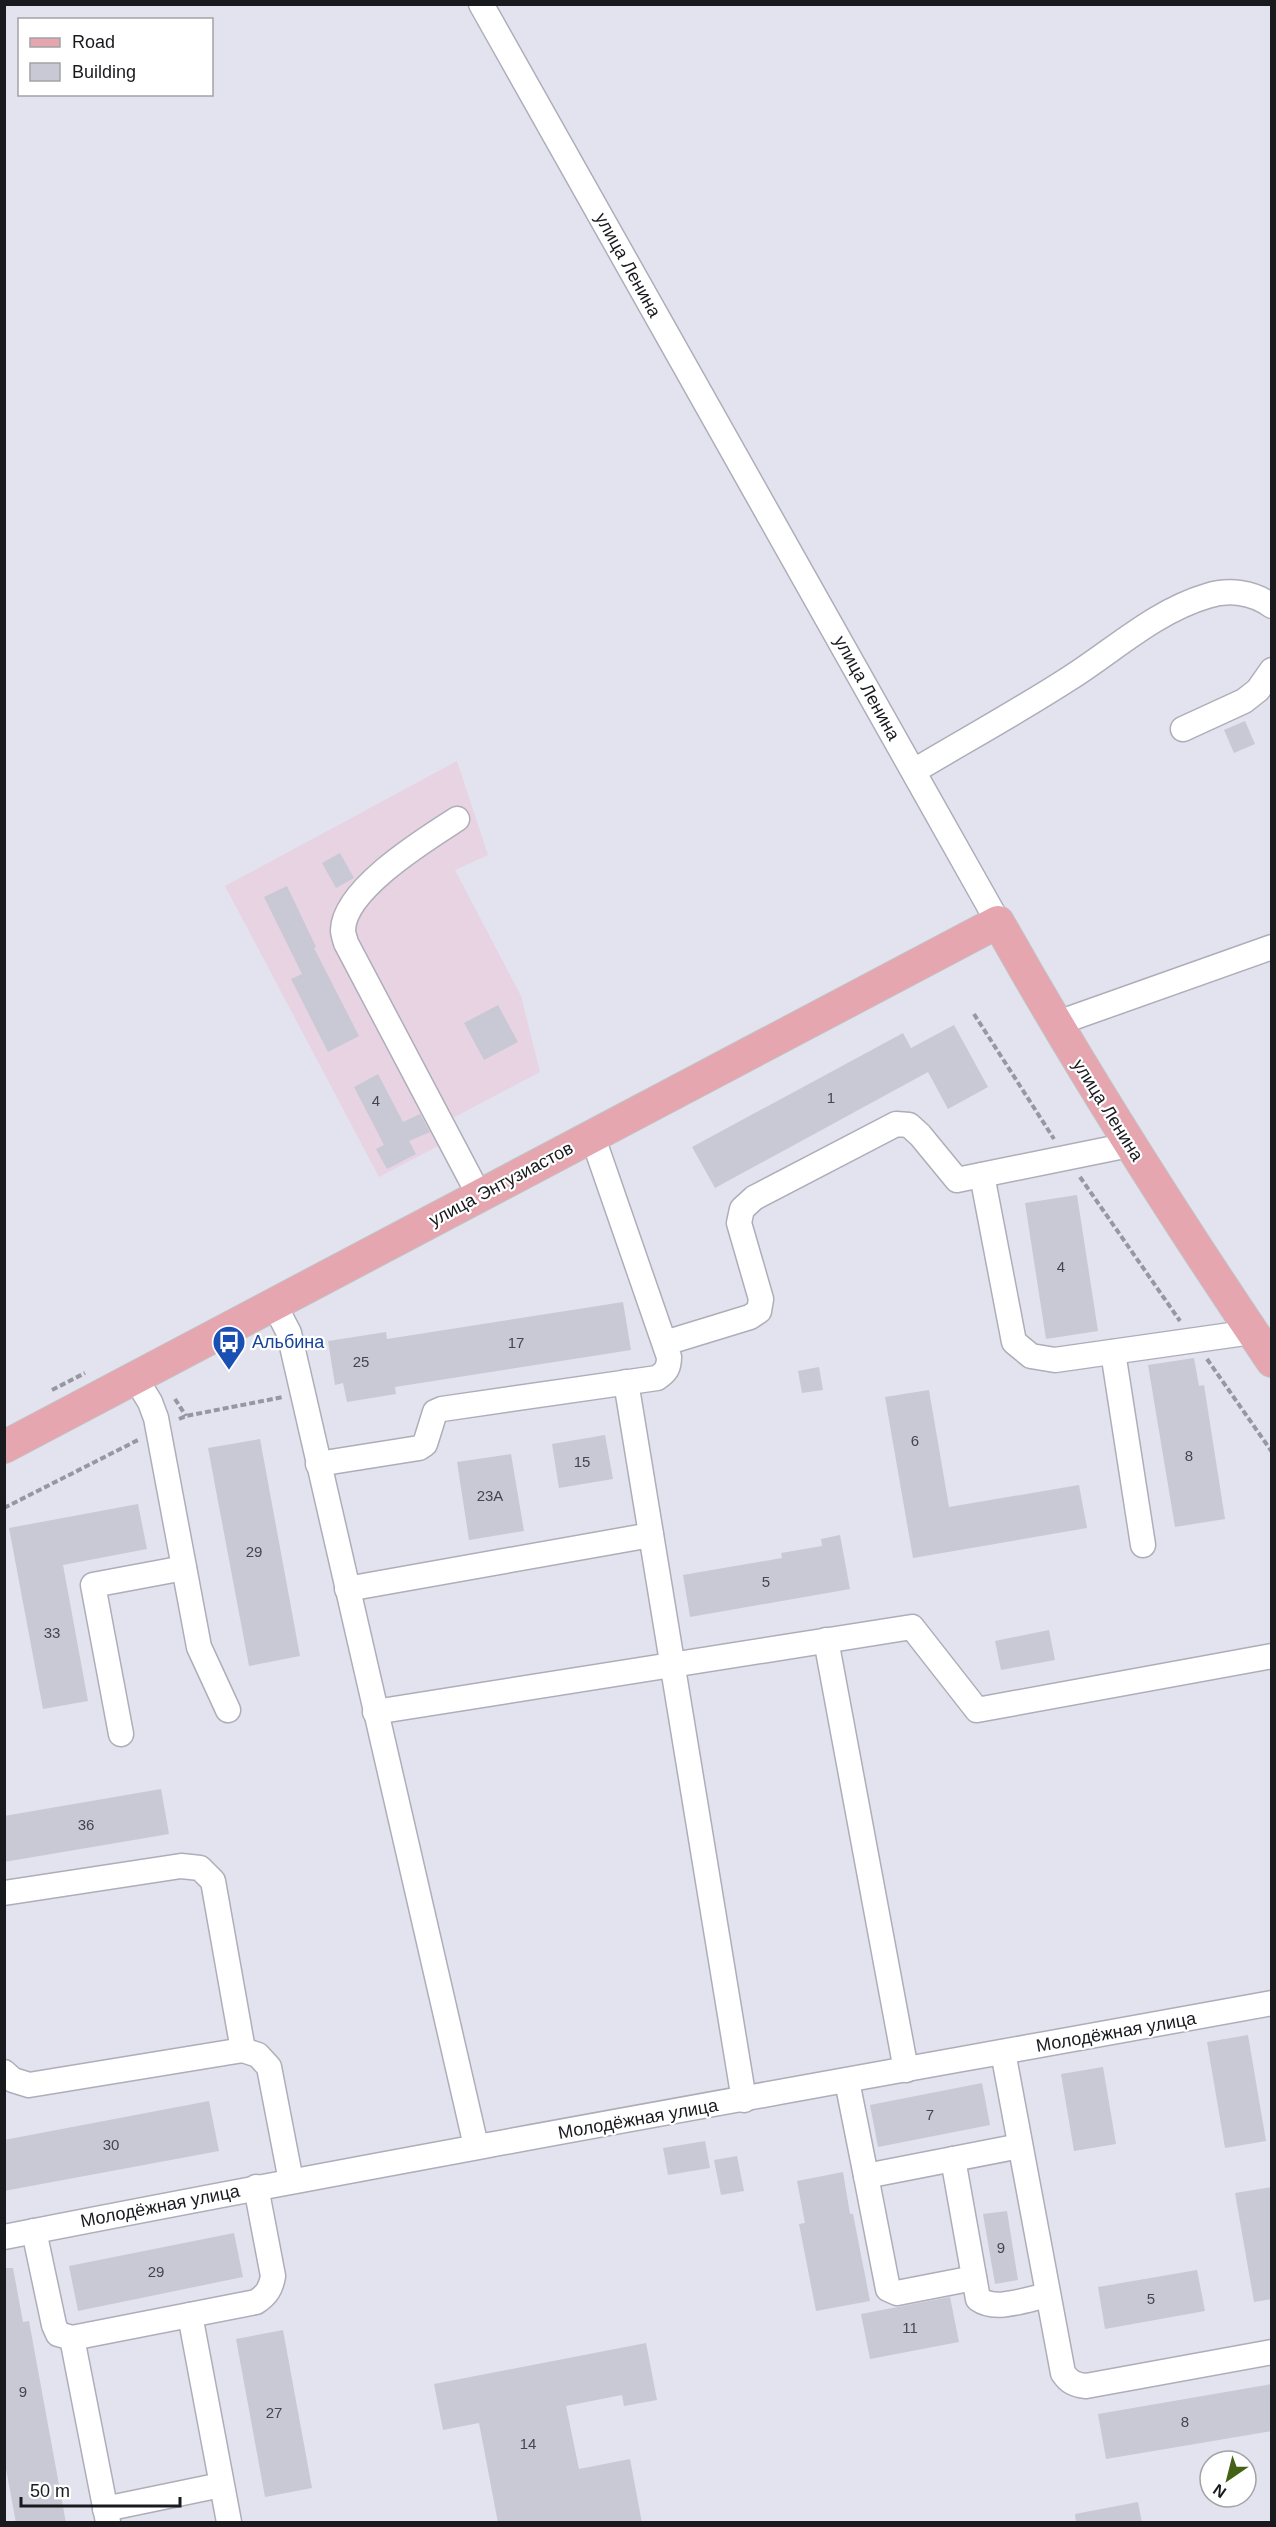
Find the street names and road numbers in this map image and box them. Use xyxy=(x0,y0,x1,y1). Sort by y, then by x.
street label: улица Ленина xyxy=(591,209,665,322)
street label: улица Ленина xyxy=(830,632,904,745)
street label: улица Ленина xyxy=(1069,1055,1148,1165)
street label: улица Энтузиастов xyxy=(426,1138,576,1230)
street label: Молодёжная улица xyxy=(1035,2008,1198,2056)
street label: Молодёжная улица xyxy=(557,2095,720,2143)
street label: Молодёжная улица xyxy=(79,2181,242,2231)

